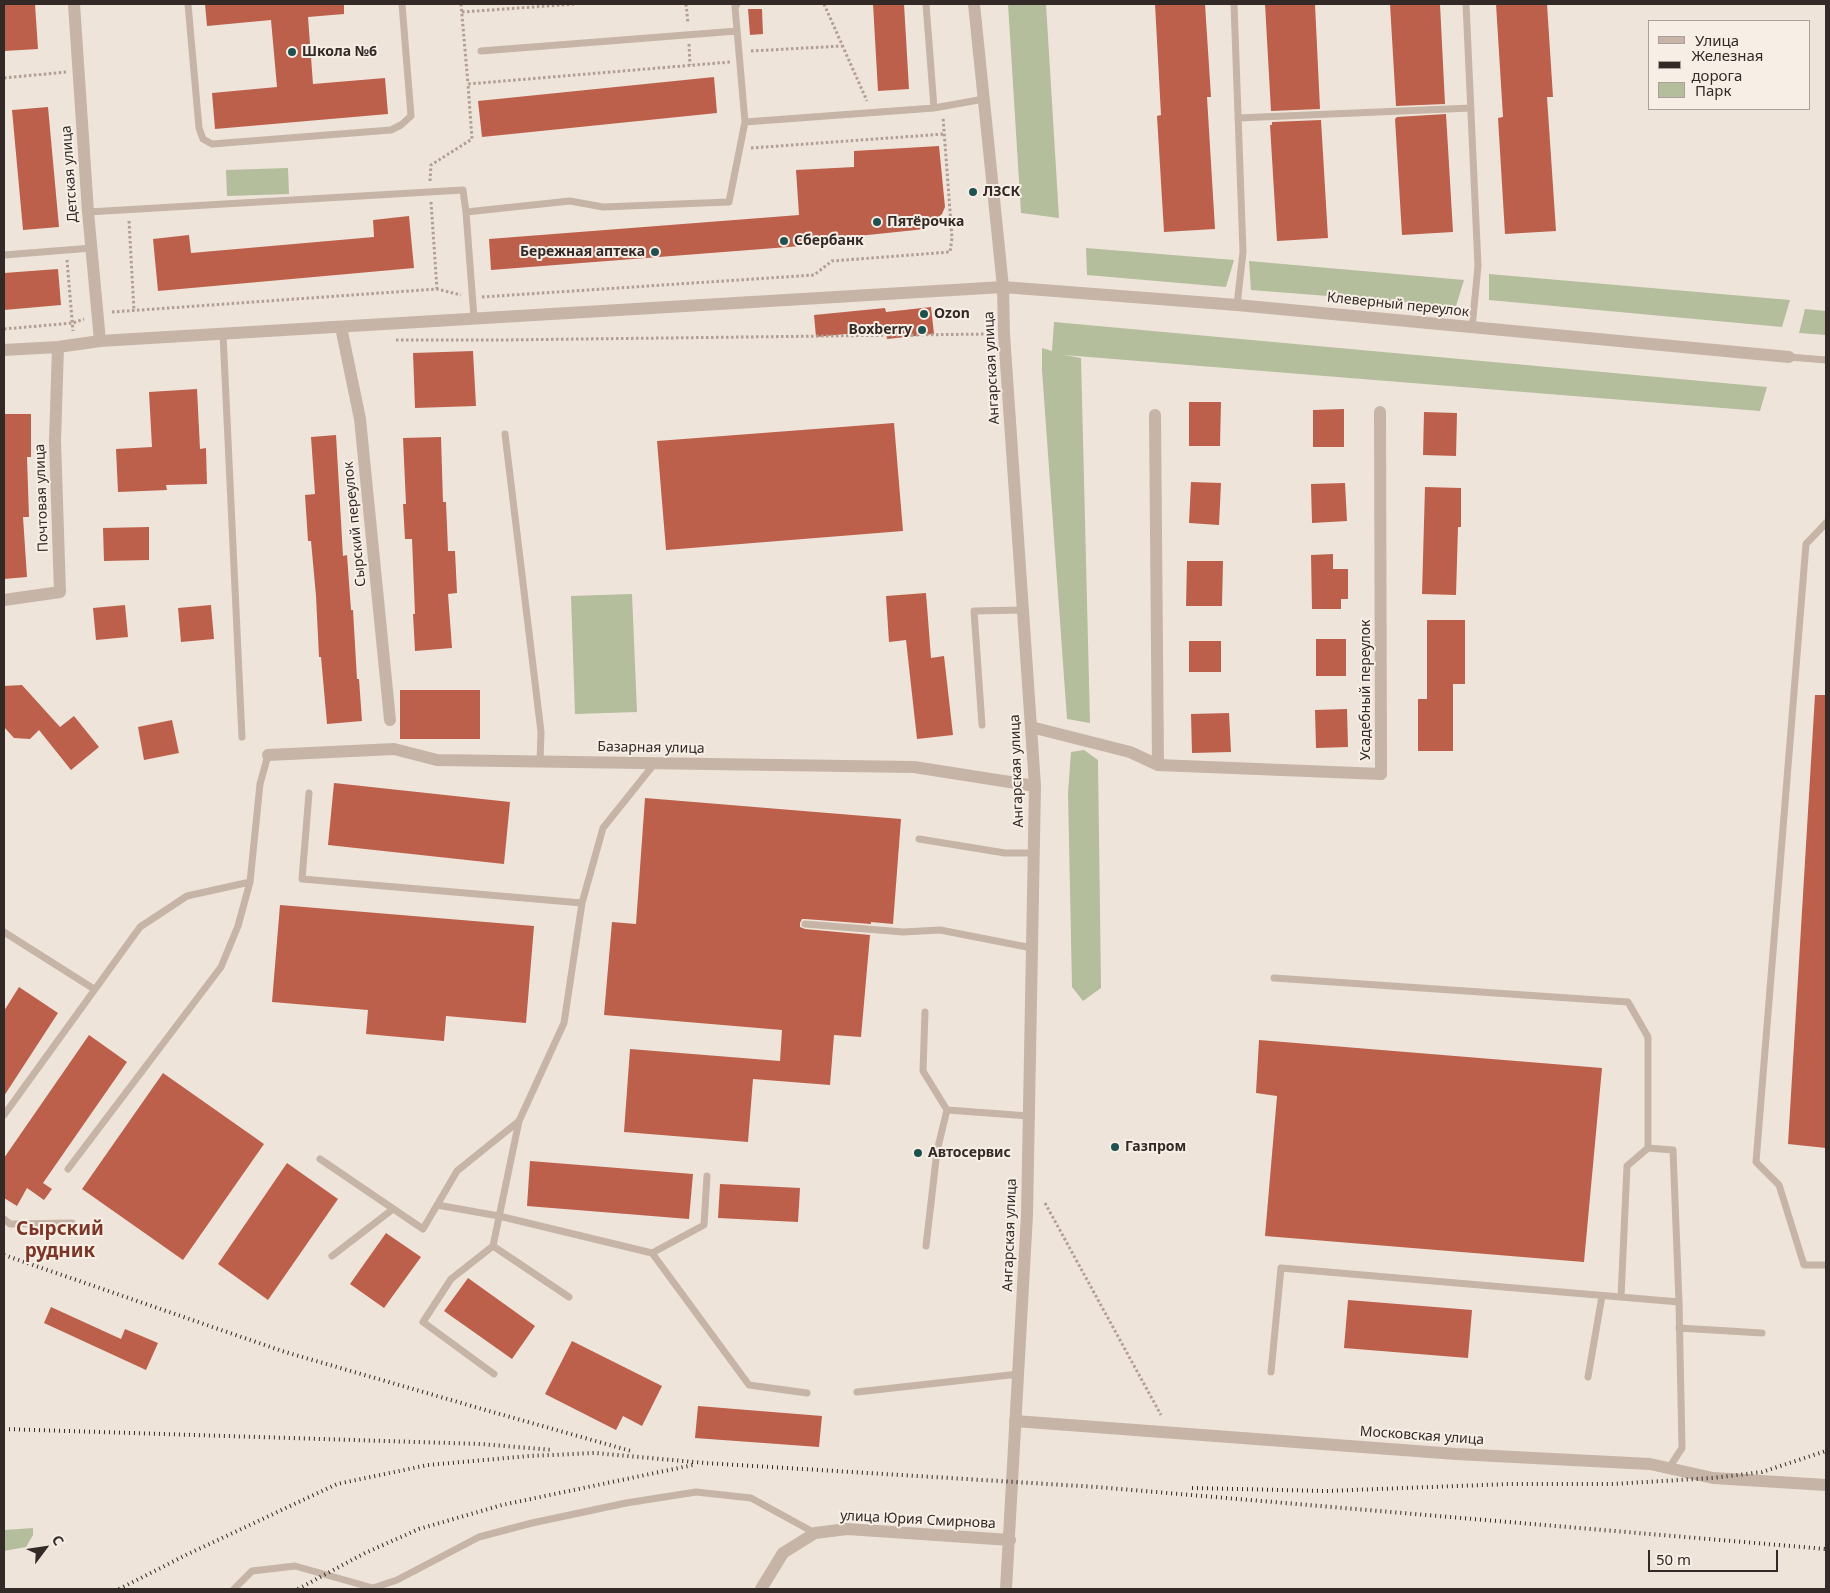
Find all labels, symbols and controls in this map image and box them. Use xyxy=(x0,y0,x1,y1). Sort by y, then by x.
legend xyxy=(1648,20,1810,110)
text: Улица xyxy=(1695,30,1739,50)
place label: Школа №6 xyxy=(302,44,377,60)
text: Железная дорога xyxy=(1691,45,1764,85)
marker: Школа №6 xyxy=(286,46,298,58)
text: Парк xyxy=(1695,80,1731,100)
street label: Детская улица xyxy=(58,125,82,223)
place label: ЛЗСК xyxy=(983,184,1020,200)
marker: ЛЗСК xyxy=(967,186,979,198)
place label: Пятёрочка xyxy=(887,214,964,230)
marker: Пятёрочка xyxy=(871,216,883,228)
place label: Сбербанк xyxy=(794,233,864,249)
marker: Сбербанк xyxy=(778,235,790,247)
place label: Бережная аптека xyxy=(520,244,645,260)
marker: Бережная аптека xyxy=(649,246,661,258)
street label: Клеверный переулок xyxy=(1326,289,1470,321)
place label: Ozon xyxy=(934,306,970,322)
marker: Ozon xyxy=(918,308,930,320)
street label: Ангарская улица xyxy=(981,311,1003,425)
place label: Boxberry xyxy=(848,322,912,338)
marker: Boxberry xyxy=(916,324,928,336)
street label: Почтовая улица xyxy=(32,444,52,552)
street label: Сырский переулок xyxy=(340,461,370,587)
street label: Усадебный переулок xyxy=(1358,620,1374,760)
street label: Ангарская улица xyxy=(1007,714,1027,828)
street label: Базарная улица xyxy=(597,739,705,757)
place label: Газпром xyxy=(1125,1139,1186,1155)
marker: Газпром xyxy=(1109,1141,1121,1153)
place label: Автосервис xyxy=(928,1145,1011,1161)
marker: Автосервис xyxy=(912,1147,924,1159)
street label: Ангарская улица xyxy=(1000,1178,1020,1292)
district label: Сырский рудник xyxy=(16,1219,104,1263)
street label: Московская улица xyxy=(1359,1423,1485,1449)
street label: улица Юрия Смирнова xyxy=(840,1508,996,1532)
north arrow xyxy=(20,1523,70,1573)
text: С xyxy=(48,1531,69,1549)
scale bar xyxy=(1650,1540,1780,1572)
text: 50 m xyxy=(1656,1549,1691,1569)

